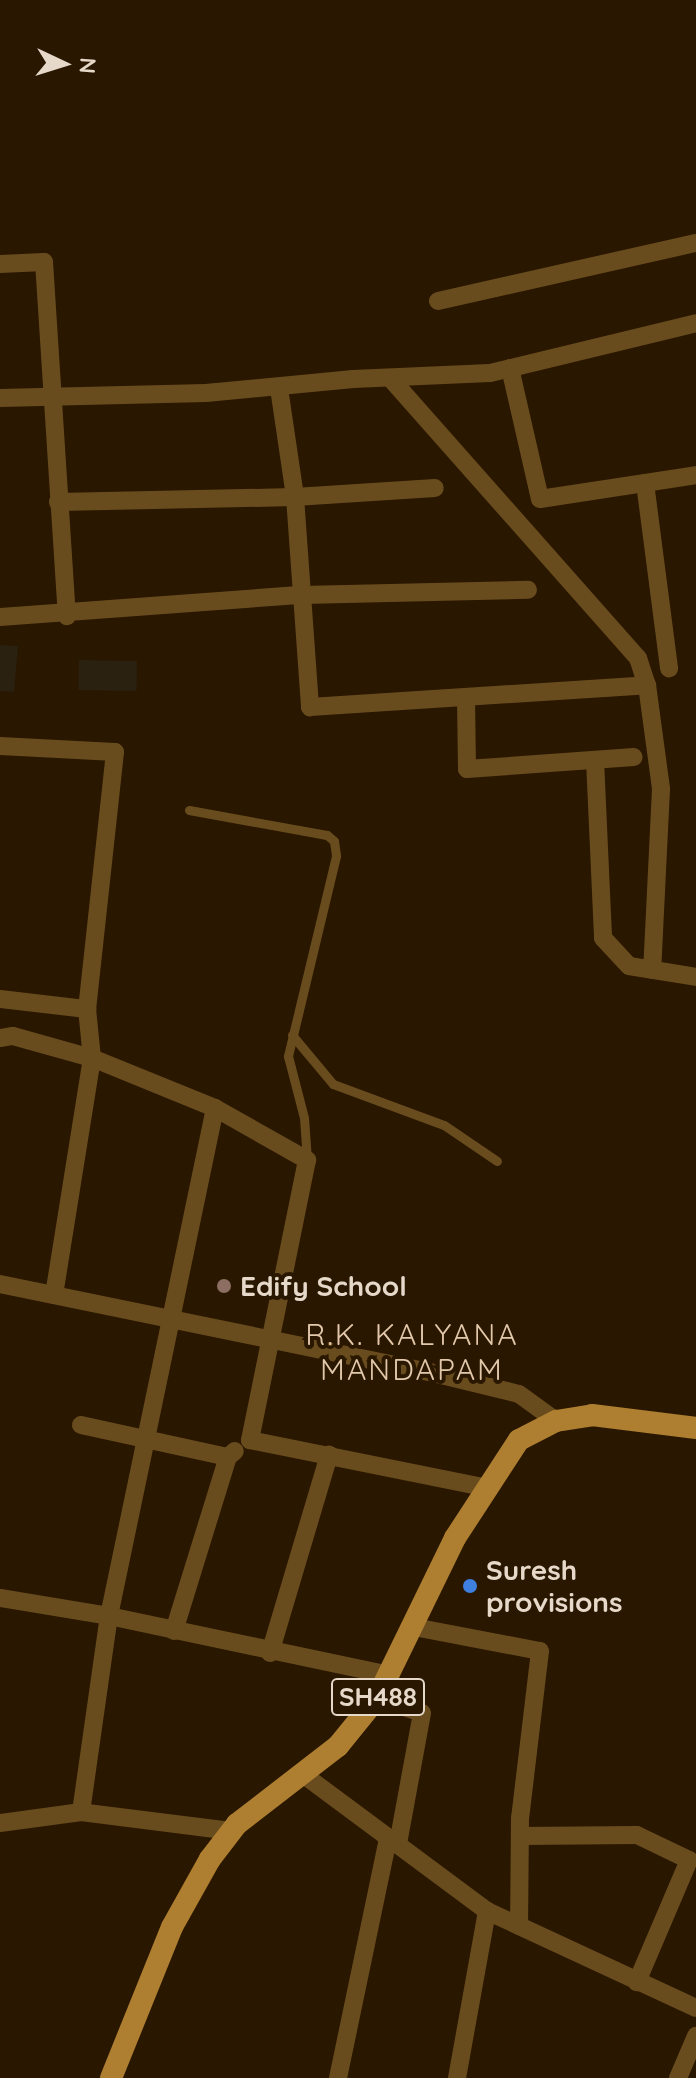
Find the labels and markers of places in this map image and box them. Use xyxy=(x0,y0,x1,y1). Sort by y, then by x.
place label: Edify School xyxy=(240,1269,407,1303)
marker: Edify School xyxy=(215,1277,233,1295)
place label: Suresh provisions xyxy=(486,1553,623,1619)
marker: Suresh provisions xyxy=(461,1577,479,1595)

